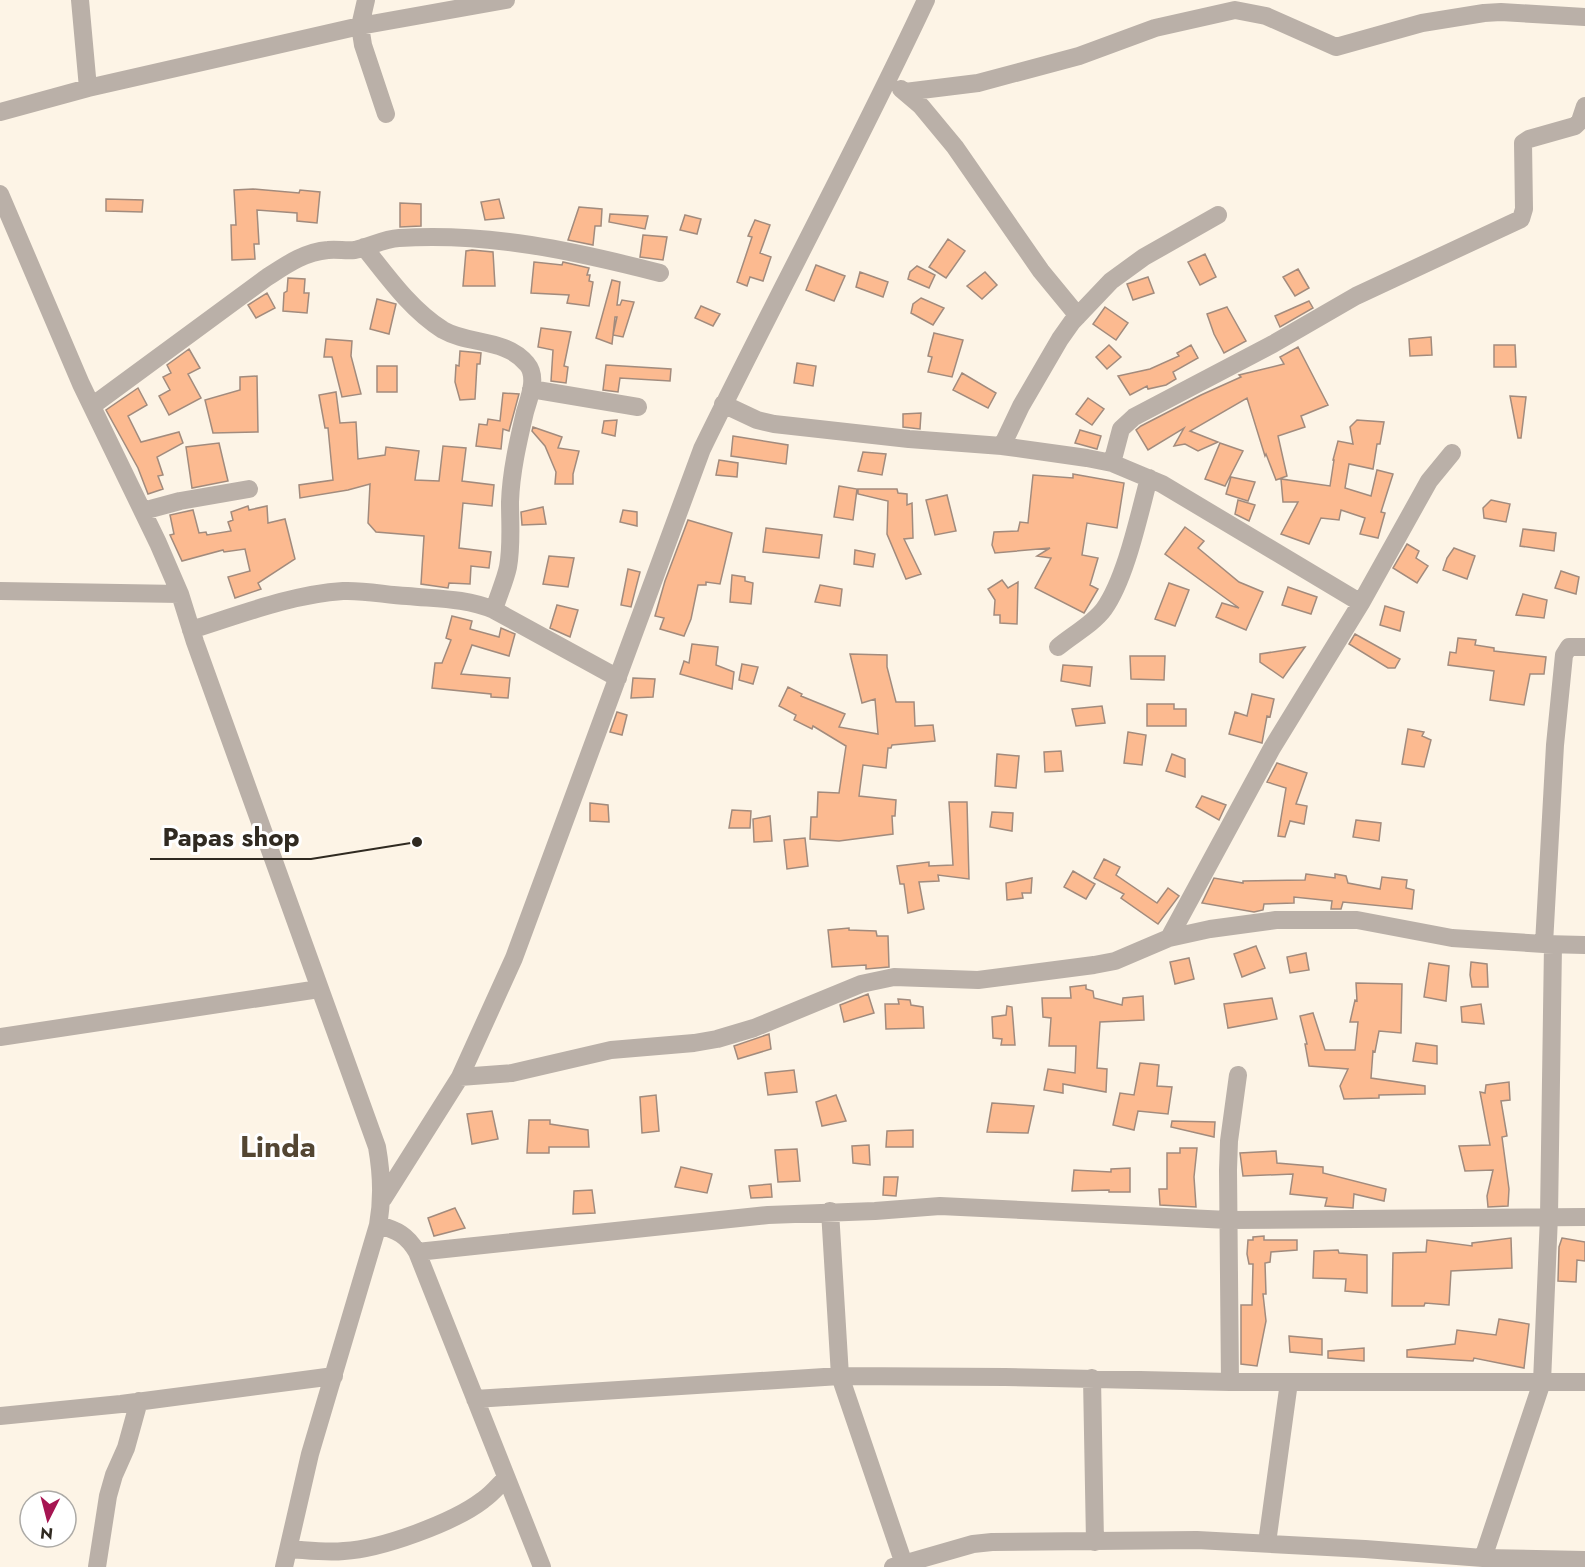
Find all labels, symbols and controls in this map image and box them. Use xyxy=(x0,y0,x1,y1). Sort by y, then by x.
callout: Papas shop xyxy=(150,815,311,859)
text: Papas shop xyxy=(162,818,300,856)
district label: Linda xyxy=(240,1125,316,1168)
north arrow xyxy=(18,1489,78,1549)
text: N xyxy=(39,1521,54,1546)

